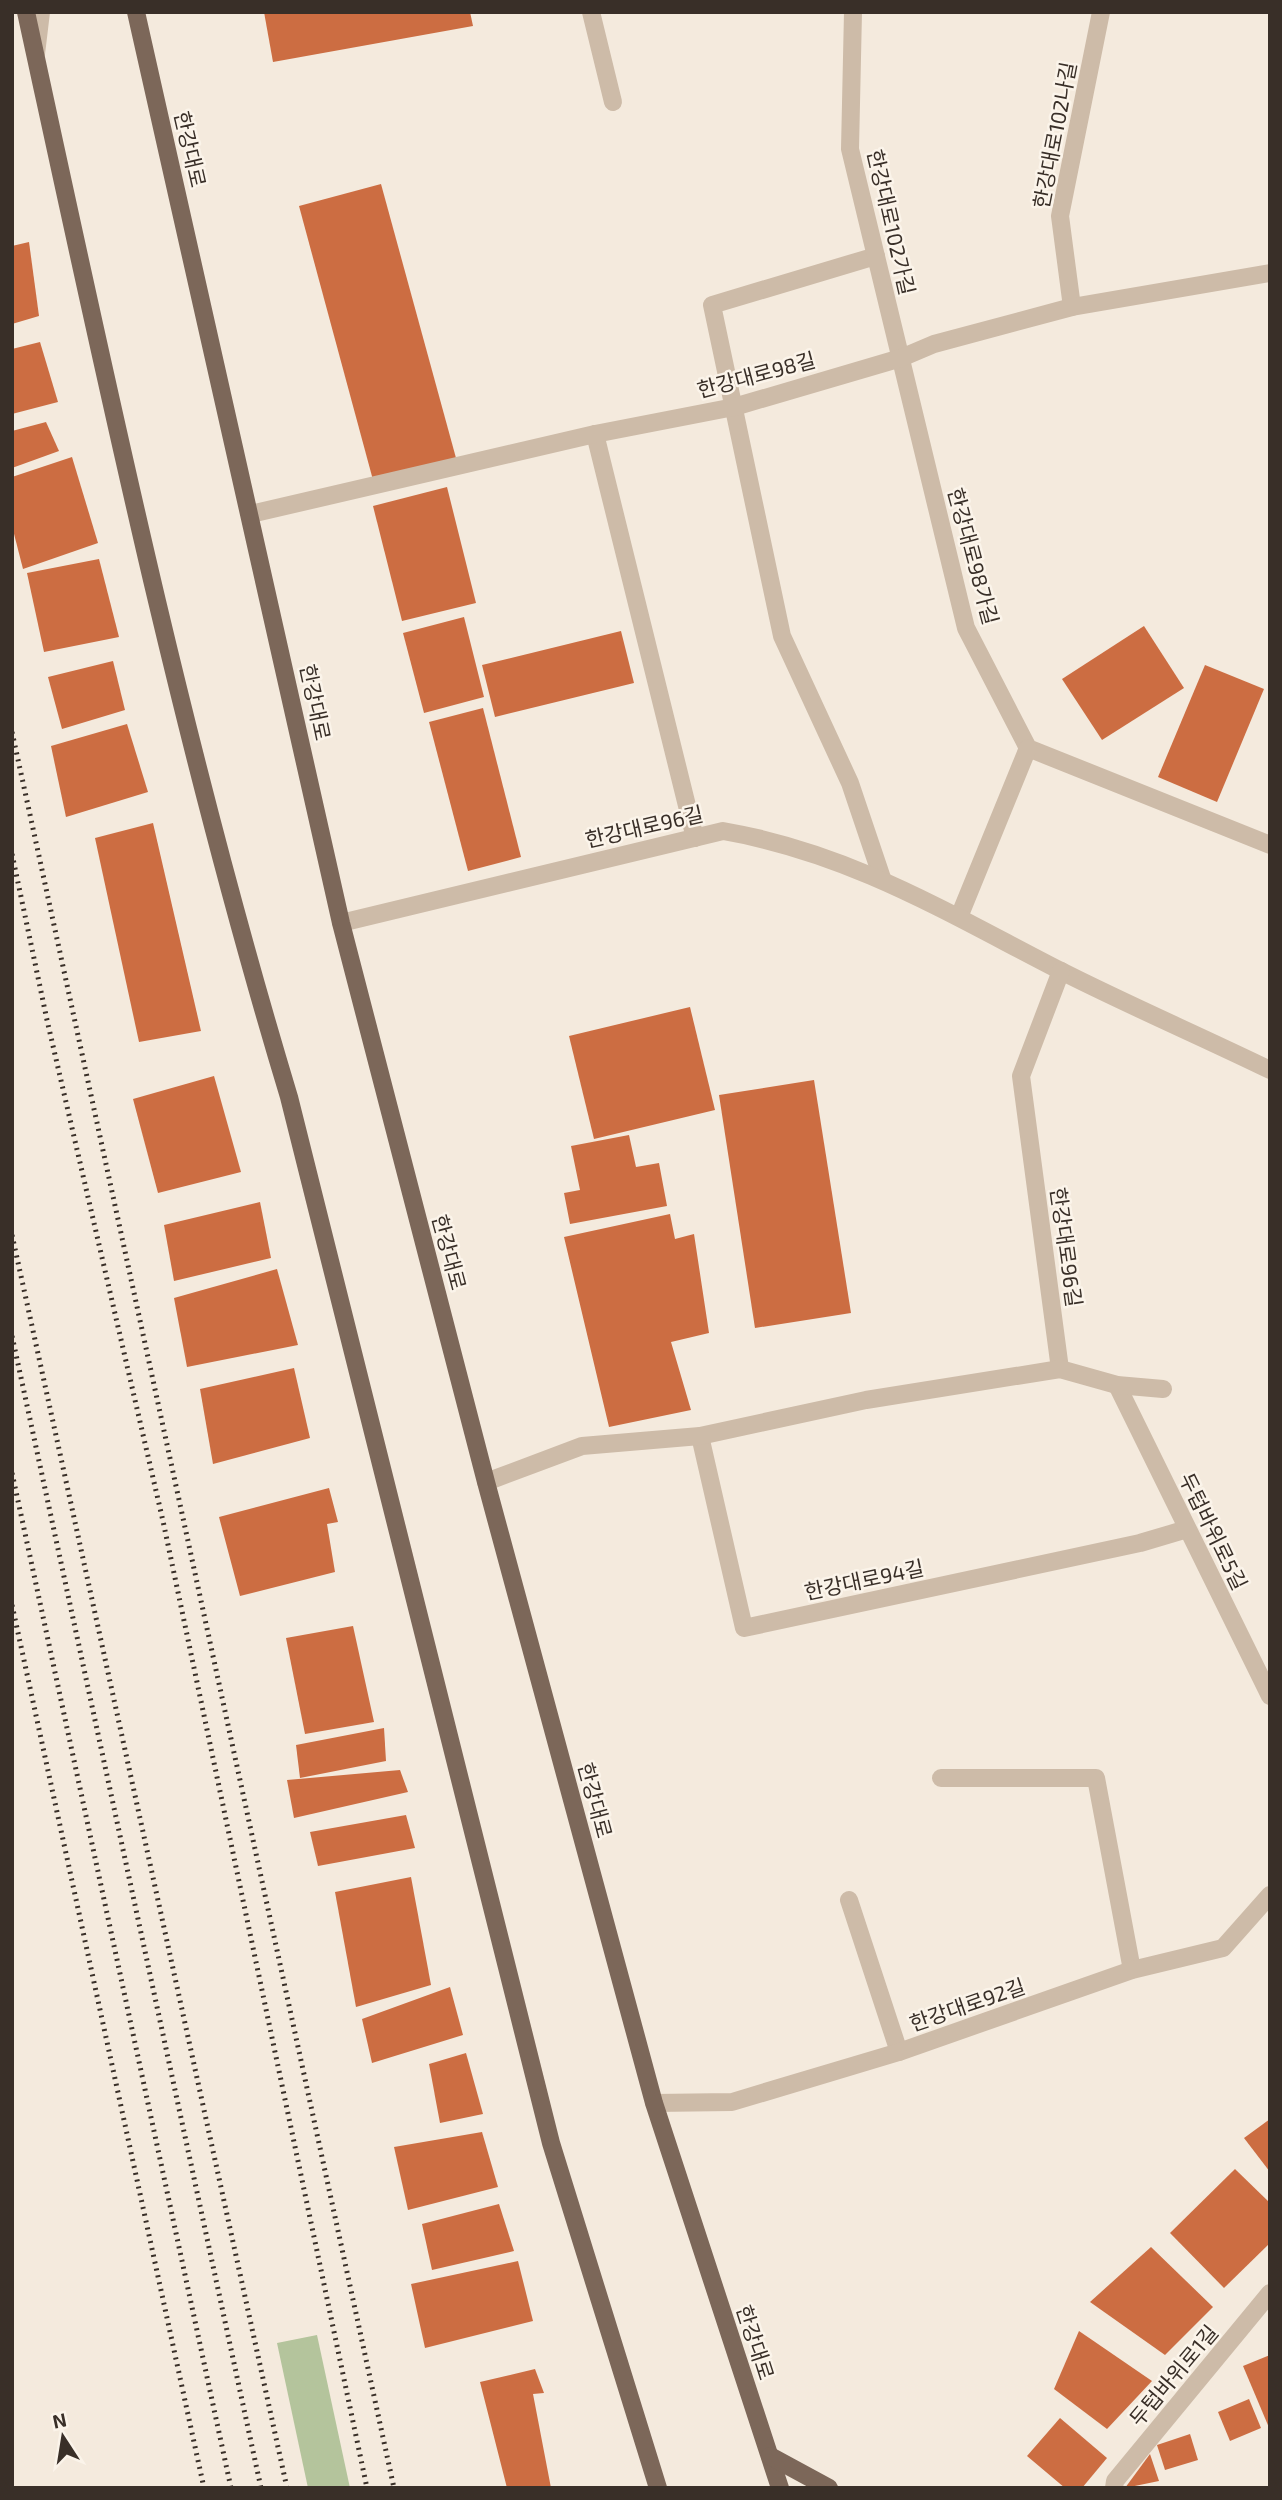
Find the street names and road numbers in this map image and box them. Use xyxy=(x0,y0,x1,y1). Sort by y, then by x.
street label: 한강대로102나길 xyxy=(1028,60,1080,210)
street label: 한강대로 xyxy=(170,109,212,189)
street label: 한강대로102가길 xyxy=(863,147,921,297)
street label: 한강대로98길 xyxy=(694,346,818,402)
street label: 한강대로98가길 xyxy=(944,485,1004,627)
street label: 한강대로 xyxy=(296,662,336,742)
street label: 한강대로96길 xyxy=(582,800,706,852)
street label: 한강대로96길 xyxy=(1046,1186,1088,1308)
street label: 한강대로 xyxy=(428,1211,472,1293)
street label: 두텁바위로5길 xyxy=(1175,1468,1253,1594)
street label: 한강대로94길 xyxy=(802,1554,926,1604)
street label: 한강대로 xyxy=(574,1759,618,1841)
street label: 한강대로92길 xyxy=(906,1973,1028,2035)
street label: 한강대로 xyxy=(732,2301,780,2383)
street label: 두텁바위로1길 xyxy=(1123,2319,1223,2431)

